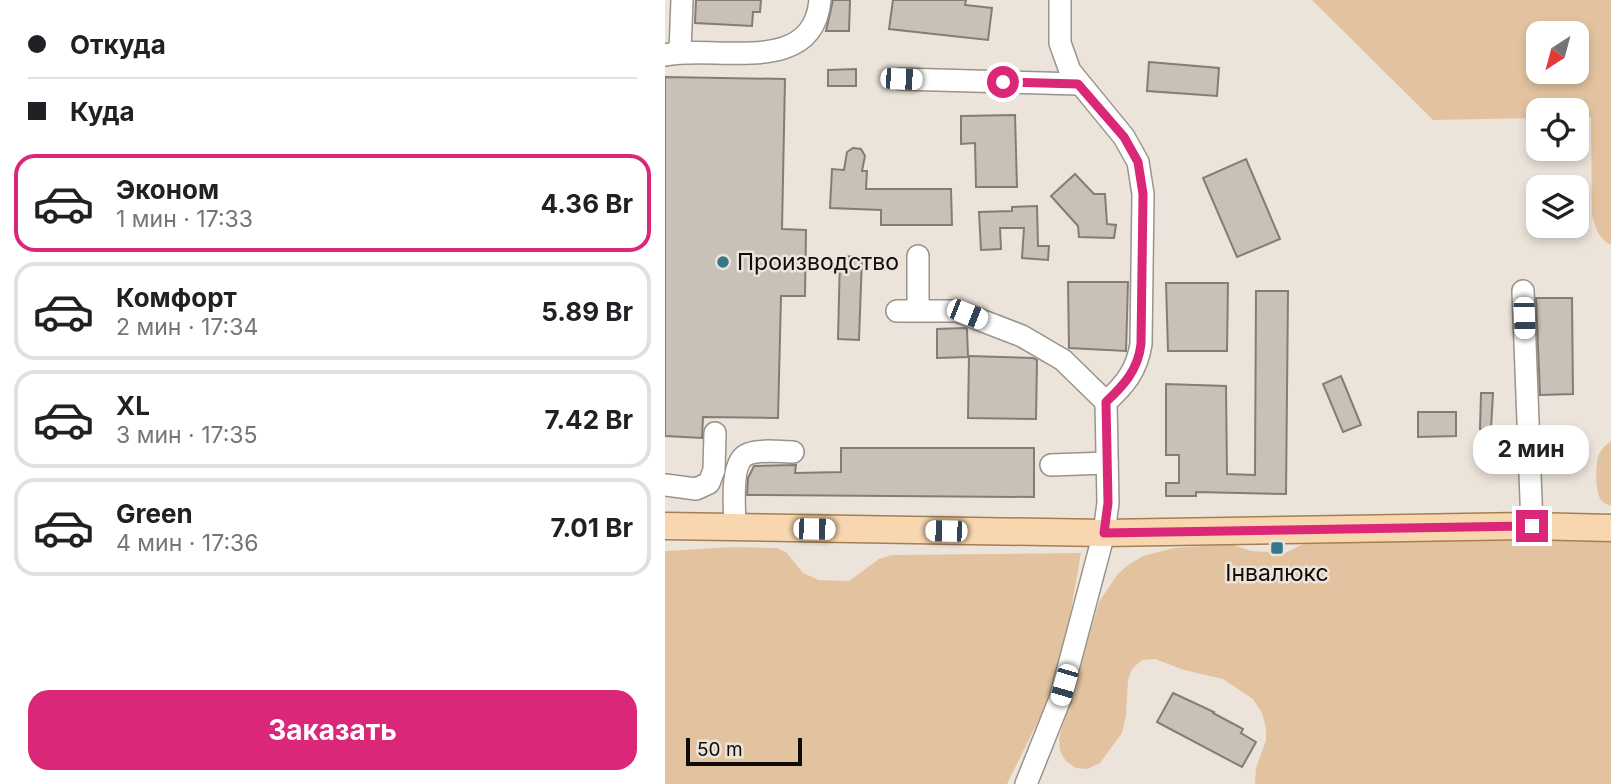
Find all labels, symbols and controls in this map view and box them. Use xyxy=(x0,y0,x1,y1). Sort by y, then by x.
north arrow xyxy=(1526,21,1589,84)
map controls xyxy=(1526,21,1589,238)
text: Откуда xyxy=(70,29,166,60)
route start xyxy=(987,66,1019,98)
car xyxy=(880,68,923,90)
text: Куда xyxy=(70,96,135,127)
button: locate xyxy=(1526,98,1589,161)
icon: car xyxy=(32,172,95,235)
text: Эконом xyxy=(116,174,219,205)
button: layers xyxy=(1526,175,1589,238)
text: 4.36 Br xyxy=(541,188,633,219)
text: 1 мин · 17:33 xyxy=(116,205,253,233)
place label: Производство xyxy=(737,248,899,276)
marker: Производство xyxy=(715,254,731,270)
icon: car xyxy=(32,280,95,343)
text: Комфорт xyxy=(116,282,237,313)
text: 5.89 Br xyxy=(541,296,633,327)
car xyxy=(944,296,991,332)
car xyxy=(1513,297,1536,339)
text: 2 мин · 17:34 xyxy=(116,313,258,341)
icon: car xyxy=(32,388,95,451)
text: XL xyxy=(116,390,150,421)
text: 7.42 Br xyxy=(545,404,633,435)
text: 3 мин · 17:35 xyxy=(116,421,258,449)
callout: 2 мин xyxy=(1474,424,1590,474)
text: 2 мин xyxy=(1497,435,1565,463)
icon: car xyxy=(32,496,95,559)
text: Green xyxy=(116,498,193,529)
route end xyxy=(1516,510,1548,542)
text: 7.01 Br xyxy=(551,512,633,543)
car xyxy=(793,518,836,540)
car xyxy=(925,520,968,542)
text: 4 мин · 17:36 xyxy=(116,529,259,557)
marker: Інвалюкс xyxy=(1269,540,1285,556)
place label: Інвалюкс xyxy=(1225,559,1329,587)
car xyxy=(1049,662,1080,708)
button: Заказать xyxy=(28,690,637,770)
scale bar xyxy=(686,735,801,767)
text: 50 m xyxy=(697,738,743,761)

